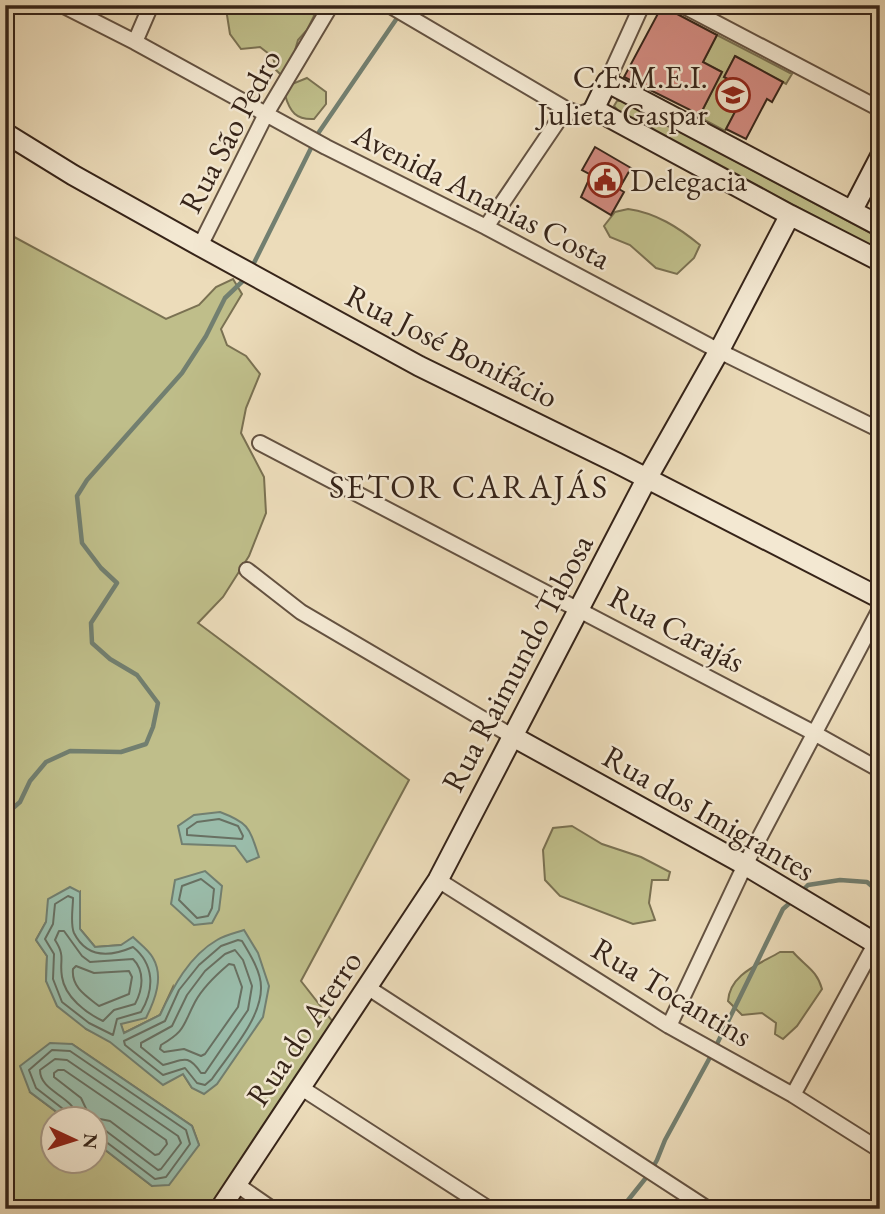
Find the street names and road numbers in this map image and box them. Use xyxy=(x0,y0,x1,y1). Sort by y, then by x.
street label: Rua São Pedro xyxy=(169,42,291,220)
street label: Avenida Ananias Costa xyxy=(345,112,618,279)
street label: Rua José Bonifácio xyxy=(339,274,565,418)
street label: Rua Raimundo Tabosa xyxy=(431,527,603,799)
street label: Rua Carajás xyxy=(602,576,752,682)
street label: Rua dos Imigrantes xyxy=(595,735,823,891)
street label: Rua Tocantins xyxy=(584,928,760,1056)
street label: Rua do Aterro xyxy=(236,942,372,1114)

